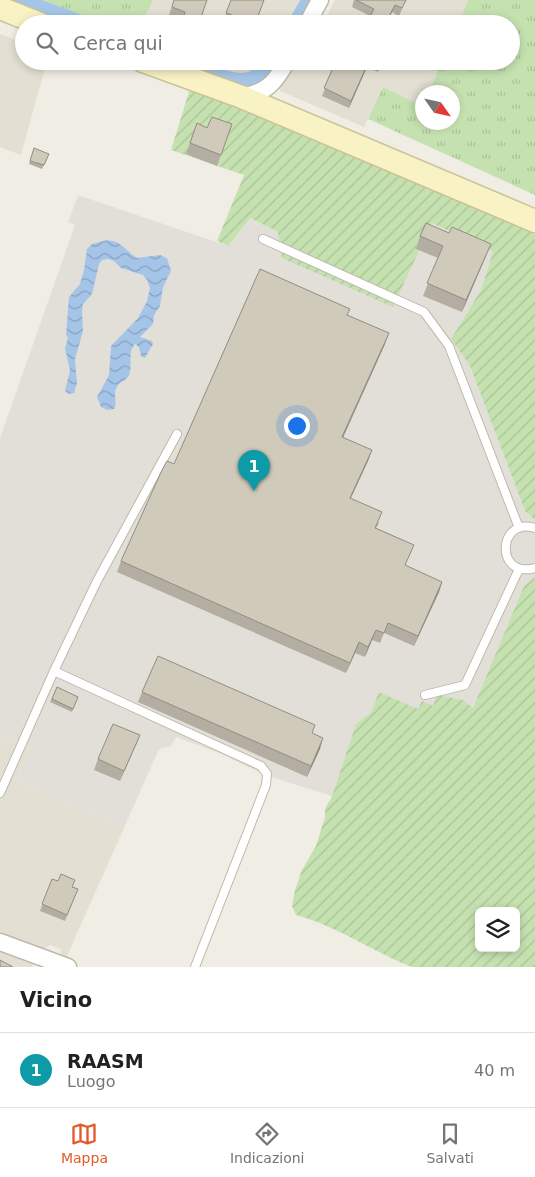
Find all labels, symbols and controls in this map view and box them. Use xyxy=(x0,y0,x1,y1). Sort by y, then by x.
search box xyxy=(15,15,520,70)
icon: search xyxy=(33,29,61,57)
text: Cerca qui xyxy=(73,32,163,54)
north arrow xyxy=(415,85,460,130)
your location xyxy=(284,413,310,439)
pin: 1 xyxy=(238,450,270,491)
map controls xyxy=(475,907,520,952)
button: layers xyxy=(475,907,520,952)
text: Vicino xyxy=(20,988,92,1012)
text: RAASM xyxy=(67,1050,144,1072)
text: 1 xyxy=(30,1061,42,1080)
text: 40 m xyxy=(474,1061,515,1080)
text: Luogo xyxy=(67,1072,116,1091)
tab: Mappa xyxy=(61,1120,108,1166)
tab: Indicazioni xyxy=(230,1120,305,1166)
tab: Salvati xyxy=(426,1120,474,1166)

